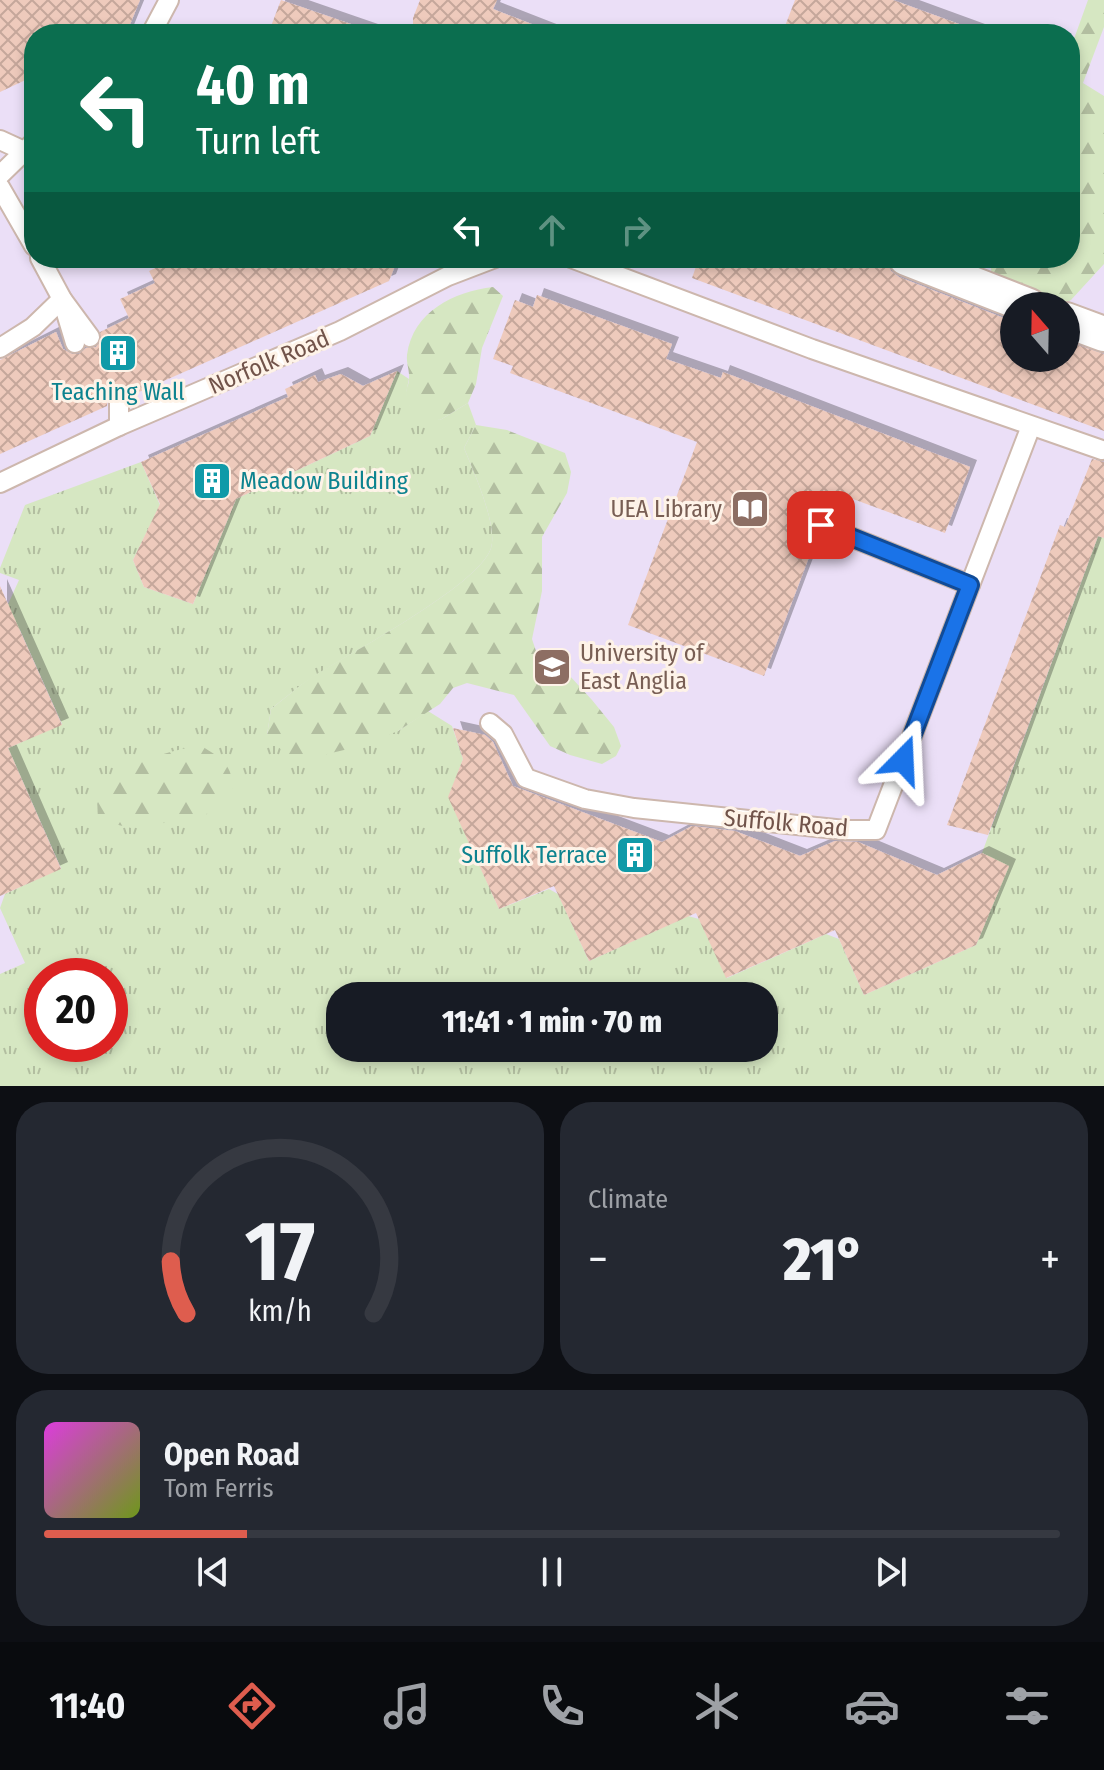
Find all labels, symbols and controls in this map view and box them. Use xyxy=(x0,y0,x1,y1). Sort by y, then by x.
text: 40 m xyxy=(196,52,310,119)
icon: left xyxy=(64,56,168,160)
text: Turn left xyxy=(196,120,320,164)
icon: left xyxy=(446,208,490,252)
icon: ahead xyxy=(530,208,574,252)
icon: right xyxy=(614,208,658,252)
north arrow xyxy=(1000,292,1080,372)
map controls xyxy=(1000,292,1080,372)
street label: Norfolk Road xyxy=(205,324,333,400)
building icon: Teaching Wall xyxy=(97,332,139,374)
place label: Teaching Wall xyxy=(51,378,185,406)
building icon: Meadow Building xyxy=(191,460,233,502)
place label: Meadow Building xyxy=(240,467,409,495)
library icon: UEA Library xyxy=(729,488,771,530)
pin xyxy=(787,491,855,559)
place label: UEA Library xyxy=(610,495,722,523)
icon: arrive xyxy=(799,503,843,547)
place label: University of East Anglia xyxy=(580,639,705,695)
school or university icon: University of East Anglia xyxy=(531,646,573,688)
position arrow xyxy=(861,718,945,802)
street label: Suffolk Road xyxy=(723,804,849,842)
building icon: Suffolk Terrace xyxy=(614,834,656,876)
place label: Suffolk Terrace xyxy=(461,841,607,869)
speed limit sign: 20 xyxy=(24,958,128,1062)
text: 11:41 · 1 min · 70 m xyxy=(442,1004,662,1040)
text: Climate xyxy=(588,1184,668,1215)
text: 17 xyxy=(245,1202,315,1302)
text: 21° xyxy=(783,1224,865,1296)
text: − xyxy=(588,1233,608,1286)
text: + xyxy=(1040,1233,1060,1286)
text: km/h xyxy=(248,1294,312,1329)
text: Open Road xyxy=(164,1437,300,1473)
text: Tom Ferris xyxy=(164,1473,274,1504)
icon: previous xyxy=(191,1550,235,1594)
icon: pause xyxy=(530,1550,574,1594)
icon: next xyxy=(869,1550,913,1594)
icon: directions xyxy=(224,1678,280,1734)
icon: music xyxy=(379,1678,435,1734)
icon: phone xyxy=(534,1678,590,1734)
icon: climate xyxy=(689,1678,745,1734)
icon: car xyxy=(844,1678,900,1734)
icon: filters xyxy=(999,1678,1055,1734)
text: 11:40 xyxy=(49,1684,125,1728)

